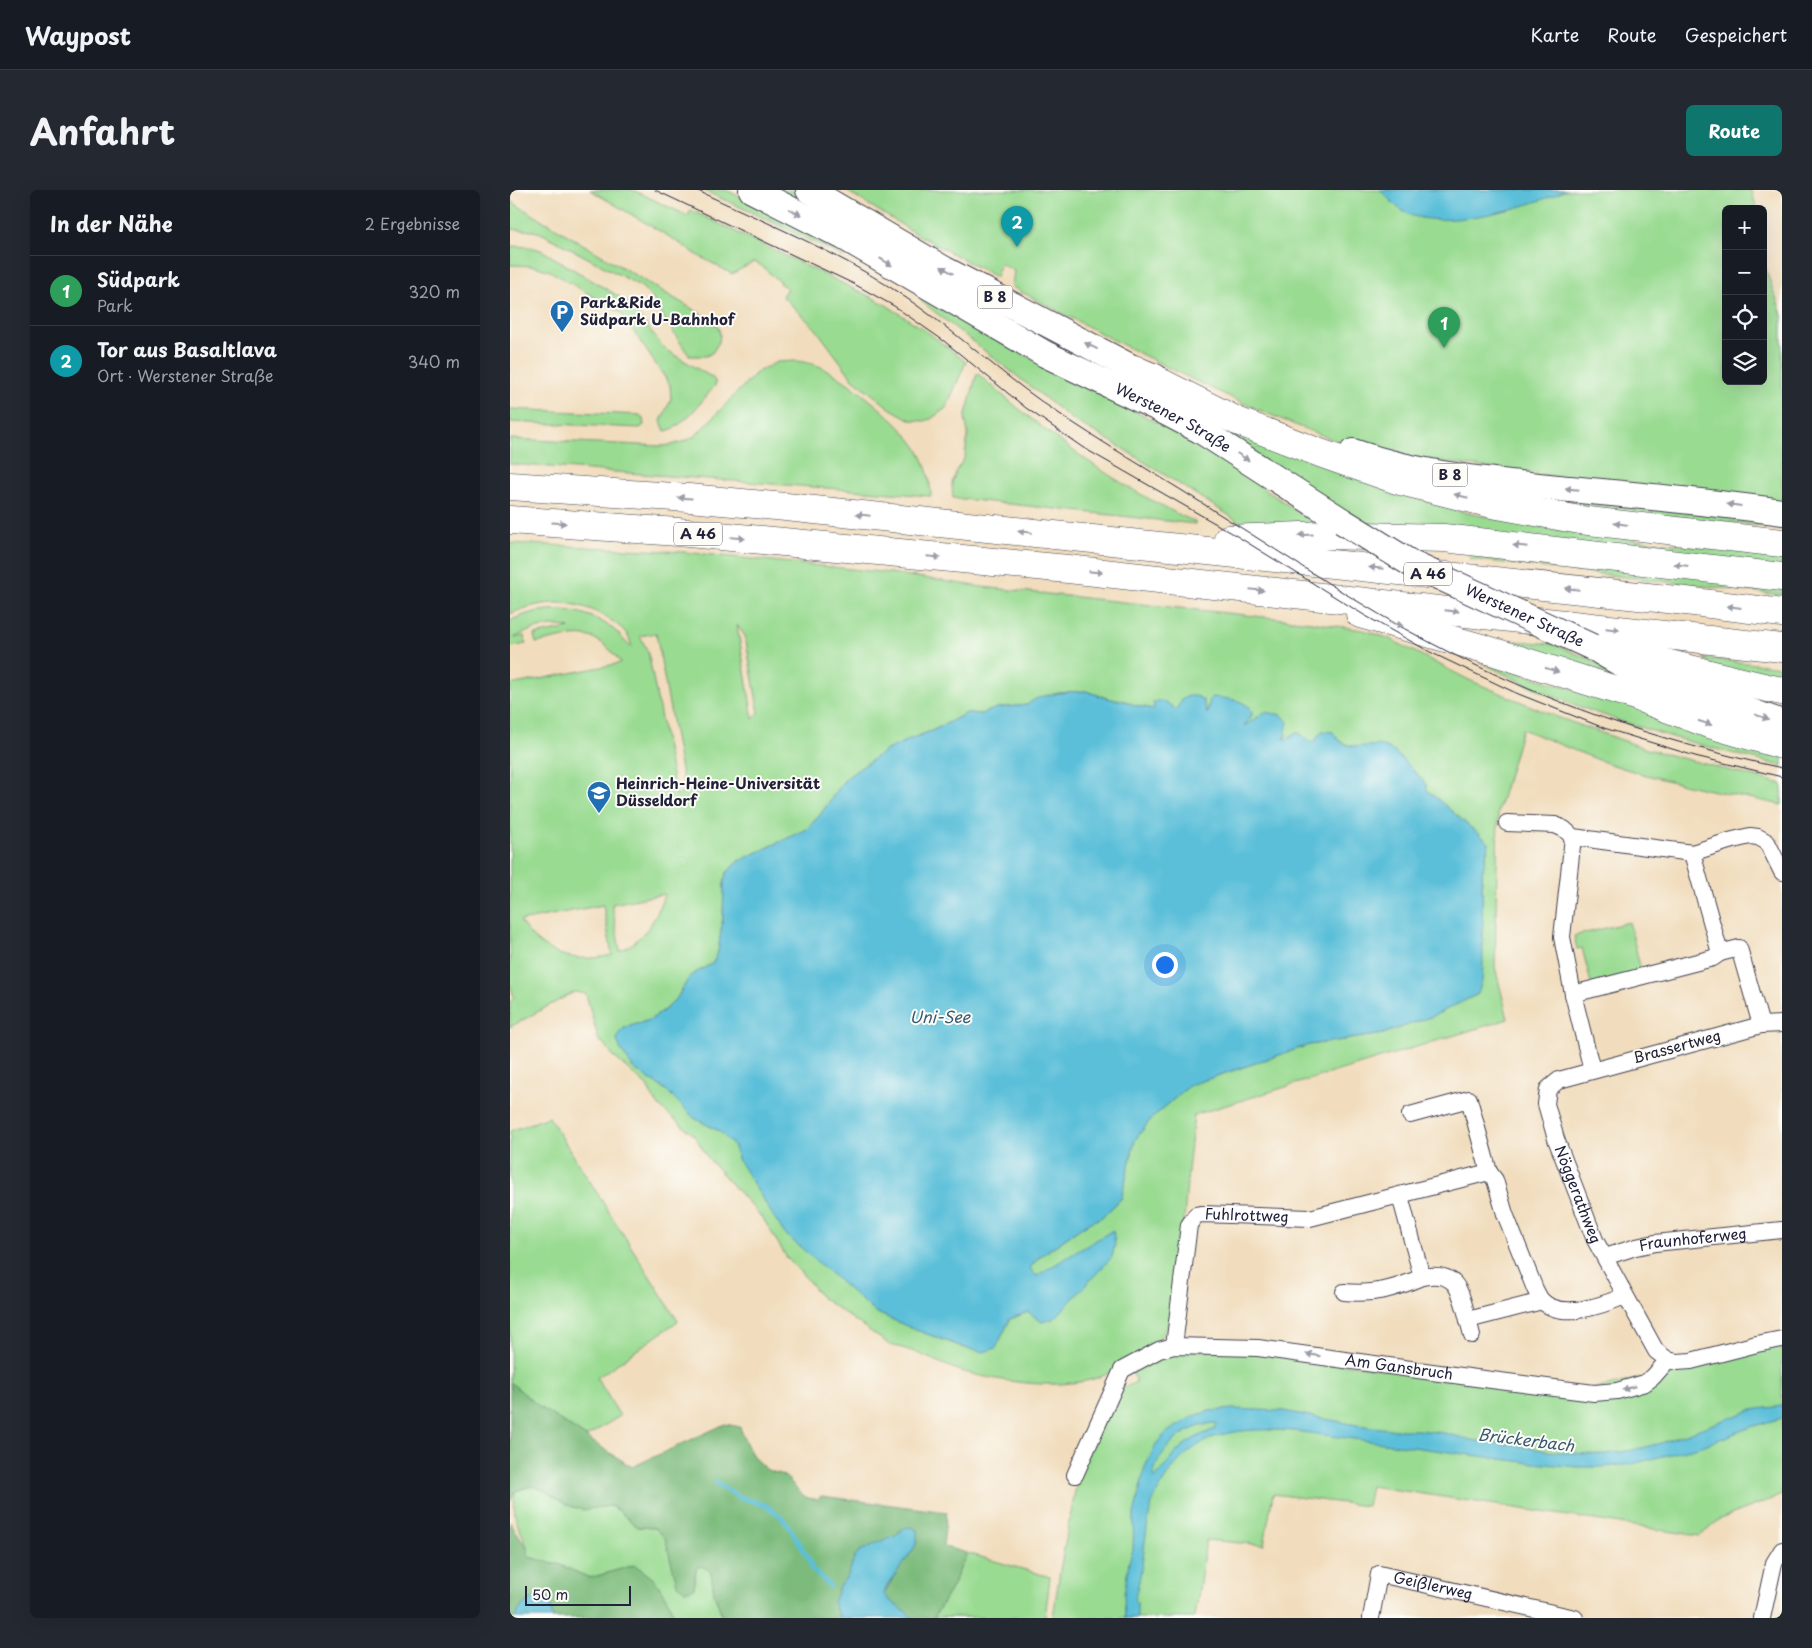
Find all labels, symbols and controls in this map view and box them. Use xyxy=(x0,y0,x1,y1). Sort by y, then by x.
text: Waypost xyxy=(25,17,131,53)
text: Karte xyxy=(1531,21,1579,48)
text: Route xyxy=(1607,21,1657,48)
text: Gespeichert xyxy=(1685,21,1787,48)
text: Anfahrt xyxy=(30,104,175,157)
button: Route xyxy=(1686,105,1782,156)
map controls xyxy=(1722,205,1767,385)
button: + xyxy=(1722,205,1767,250)
pin: 2 xyxy=(1001,206,1033,247)
text: In der Nähe xyxy=(50,207,172,239)
one-way arrow xyxy=(788,208,802,216)
text: 2 Ergebnisse xyxy=(365,211,460,235)
button: − xyxy=(1722,250,1767,295)
one-way arrow xyxy=(880,258,893,267)
text: Südpark xyxy=(97,265,180,293)
one-way arrow xyxy=(940,266,954,275)
text: 1 xyxy=(62,279,70,303)
text: 320 m xyxy=(409,279,460,303)
road number: B 8 xyxy=(978,285,1012,308)
place label: Park&Ride Südpark U-Bahnhof xyxy=(580,290,736,330)
text: Park xyxy=(97,293,133,317)
button: locate xyxy=(1722,295,1767,340)
parking icon: Park&Ride Südpark U-Bahnhof xyxy=(549,299,575,333)
pin: 1 xyxy=(1428,307,1460,348)
text: Tor aus Basaltlava xyxy=(97,335,277,363)
button: layers xyxy=(1722,340,1767,385)
one-way arrow xyxy=(1083,342,1098,350)
text: 2 xyxy=(60,349,72,373)
text: 340 m xyxy=(408,349,460,373)
text: Ort · Werstener Straße xyxy=(97,363,273,387)
street label: Werstener Straße xyxy=(1112,376,1236,457)
one-way arrow xyxy=(1237,453,1250,462)
road number: B 8 xyxy=(1432,464,1468,486)
one-way arrow xyxy=(1564,485,1580,493)
one-way arrow xyxy=(1453,492,1468,500)
one-way arrow xyxy=(677,493,693,501)
one-way arrow xyxy=(1725,501,1741,509)
one-way arrow xyxy=(855,511,871,519)
one-way arrow xyxy=(551,519,567,527)
one-way arrow xyxy=(1612,520,1628,528)
road number: A 46 xyxy=(674,522,722,546)
one-way arrow xyxy=(1017,527,1033,535)
one-way arrow xyxy=(1297,532,1313,540)
one-way arrow xyxy=(730,534,746,542)
one-way arrow xyxy=(1512,542,1528,550)
one-way arrow xyxy=(926,553,942,561)
one-way arrow xyxy=(1673,561,1689,569)
road number: A 46 xyxy=(1404,562,1452,586)
one-way arrow xyxy=(1367,564,1383,572)
one-way arrow xyxy=(1088,569,1104,577)
street label: Werstener Straße xyxy=(1462,577,1588,652)
one-way arrow xyxy=(1564,585,1580,593)
one-way arrow xyxy=(1250,586,1266,594)
one-way arrow xyxy=(1725,603,1741,611)
one-way arrow xyxy=(1444,607,1460,615)
one-way arrow xyxy=(1388,621,1403,629)
one-way arrow xyxy=(1606,625,1622,633)
one-way arrow xyxy=(1544,667,1559,674)
one-way arrow xyxy=(1755,713,1770,721)
one-way arrow xyxy=(1698,719,1713,727)
place label: Heinrich-Heine-Universität Düsseldorf xyxy=(616,771,820,811)
school or university icon: Heinrich-Heine-Universität Düsseldorf xyxy=(586,780,612,814)
your location xyxy=(1152,952,1178,978)
water label: Uni-See xyxy=(909,1004,972,1028)
street label: Brassertweg xyxy=(1630,1023,1723,1068)
street label: Nöggerathweg xyxy=(1550,1142,1608,1247)
street label: Fuhlrottweg xyxy=(1204,1201,1289,1227)
street label: Fraunhoferweg xyxy=(1637,1221,1748,1256)
street label: Am Gansbruch xyxy=(1344,1347,1455,1385)
one-way arrow xyxy=(1304,1350,1320,1358)
one-way arrow xyxy=(1622,1384,1637,1392)
water label: Brückerbach xyxy=(1477,1421,1576,1457)
street label: Geißlerweg xyxy=(1391,1565,1475,1605)
scale bar xyxy=(525,1583,631,1606)
text: 50 m xyxy=(532,1584,568,1605)

